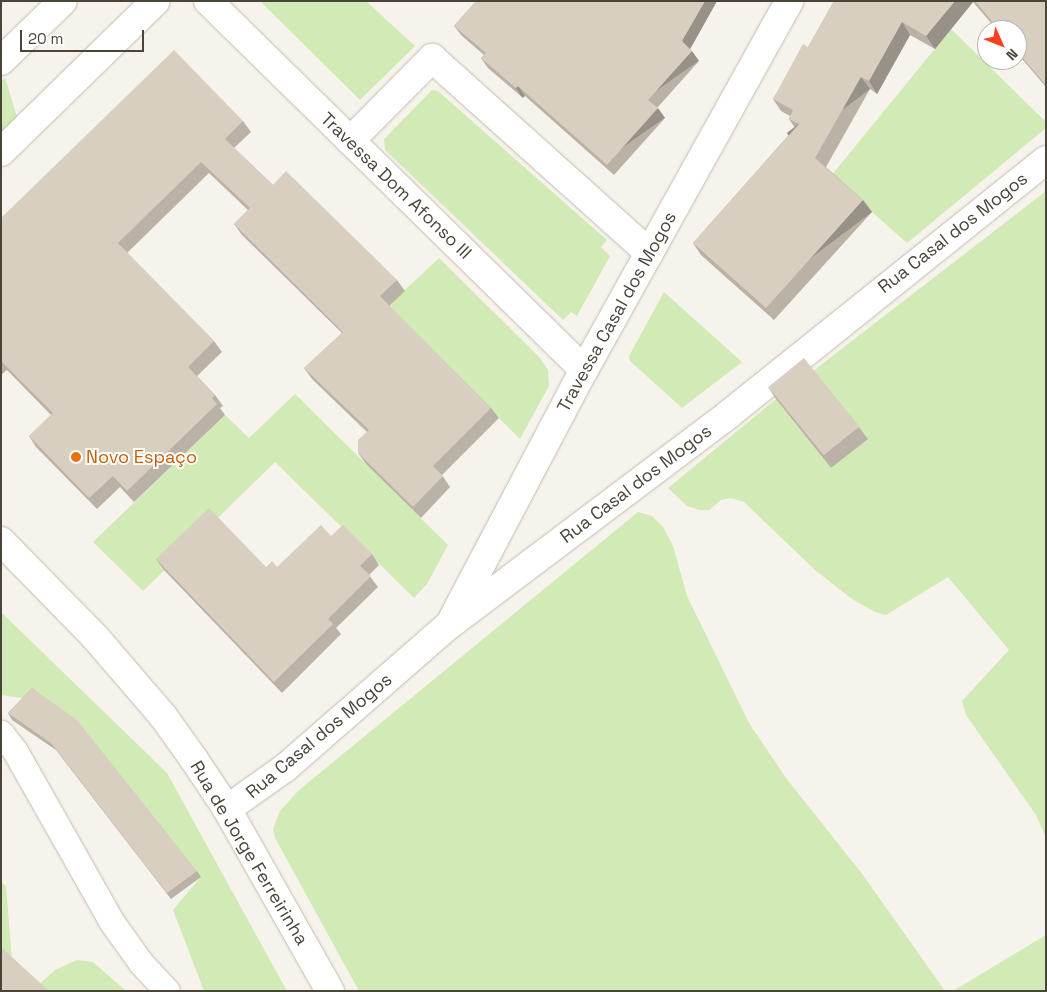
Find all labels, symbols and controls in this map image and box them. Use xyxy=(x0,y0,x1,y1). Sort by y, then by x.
scale bar xyxy=(22,20,146,52)
north arrow xyxy=(977,20,1027,70)
text: 20 m xyxy=(28,29,63,48)
text: N xyxy=(1002,45,1022,64)
street label: Travessa Dom Afonso III xyxy=(316,108,476,264)
street label: Rua Casal dos Mogos xyxy=(874,168,1032,298)
street label: Travessa Casal dos Mogos xyxy=(553,208,681,416)
street label: Rua Casal dos Mogos xyxy=(556,420,716,548)
place label: Novo Espaço xyxy=(86,446,197,468)
marker: Novo Espaço xyxy=(70,451,82,463)
street label: Rua Casal dos Mogos xyxy=(242,669,396,803)
street label: Rua de Jorge Ferreirinha xyxy=(185,757,313,949)

